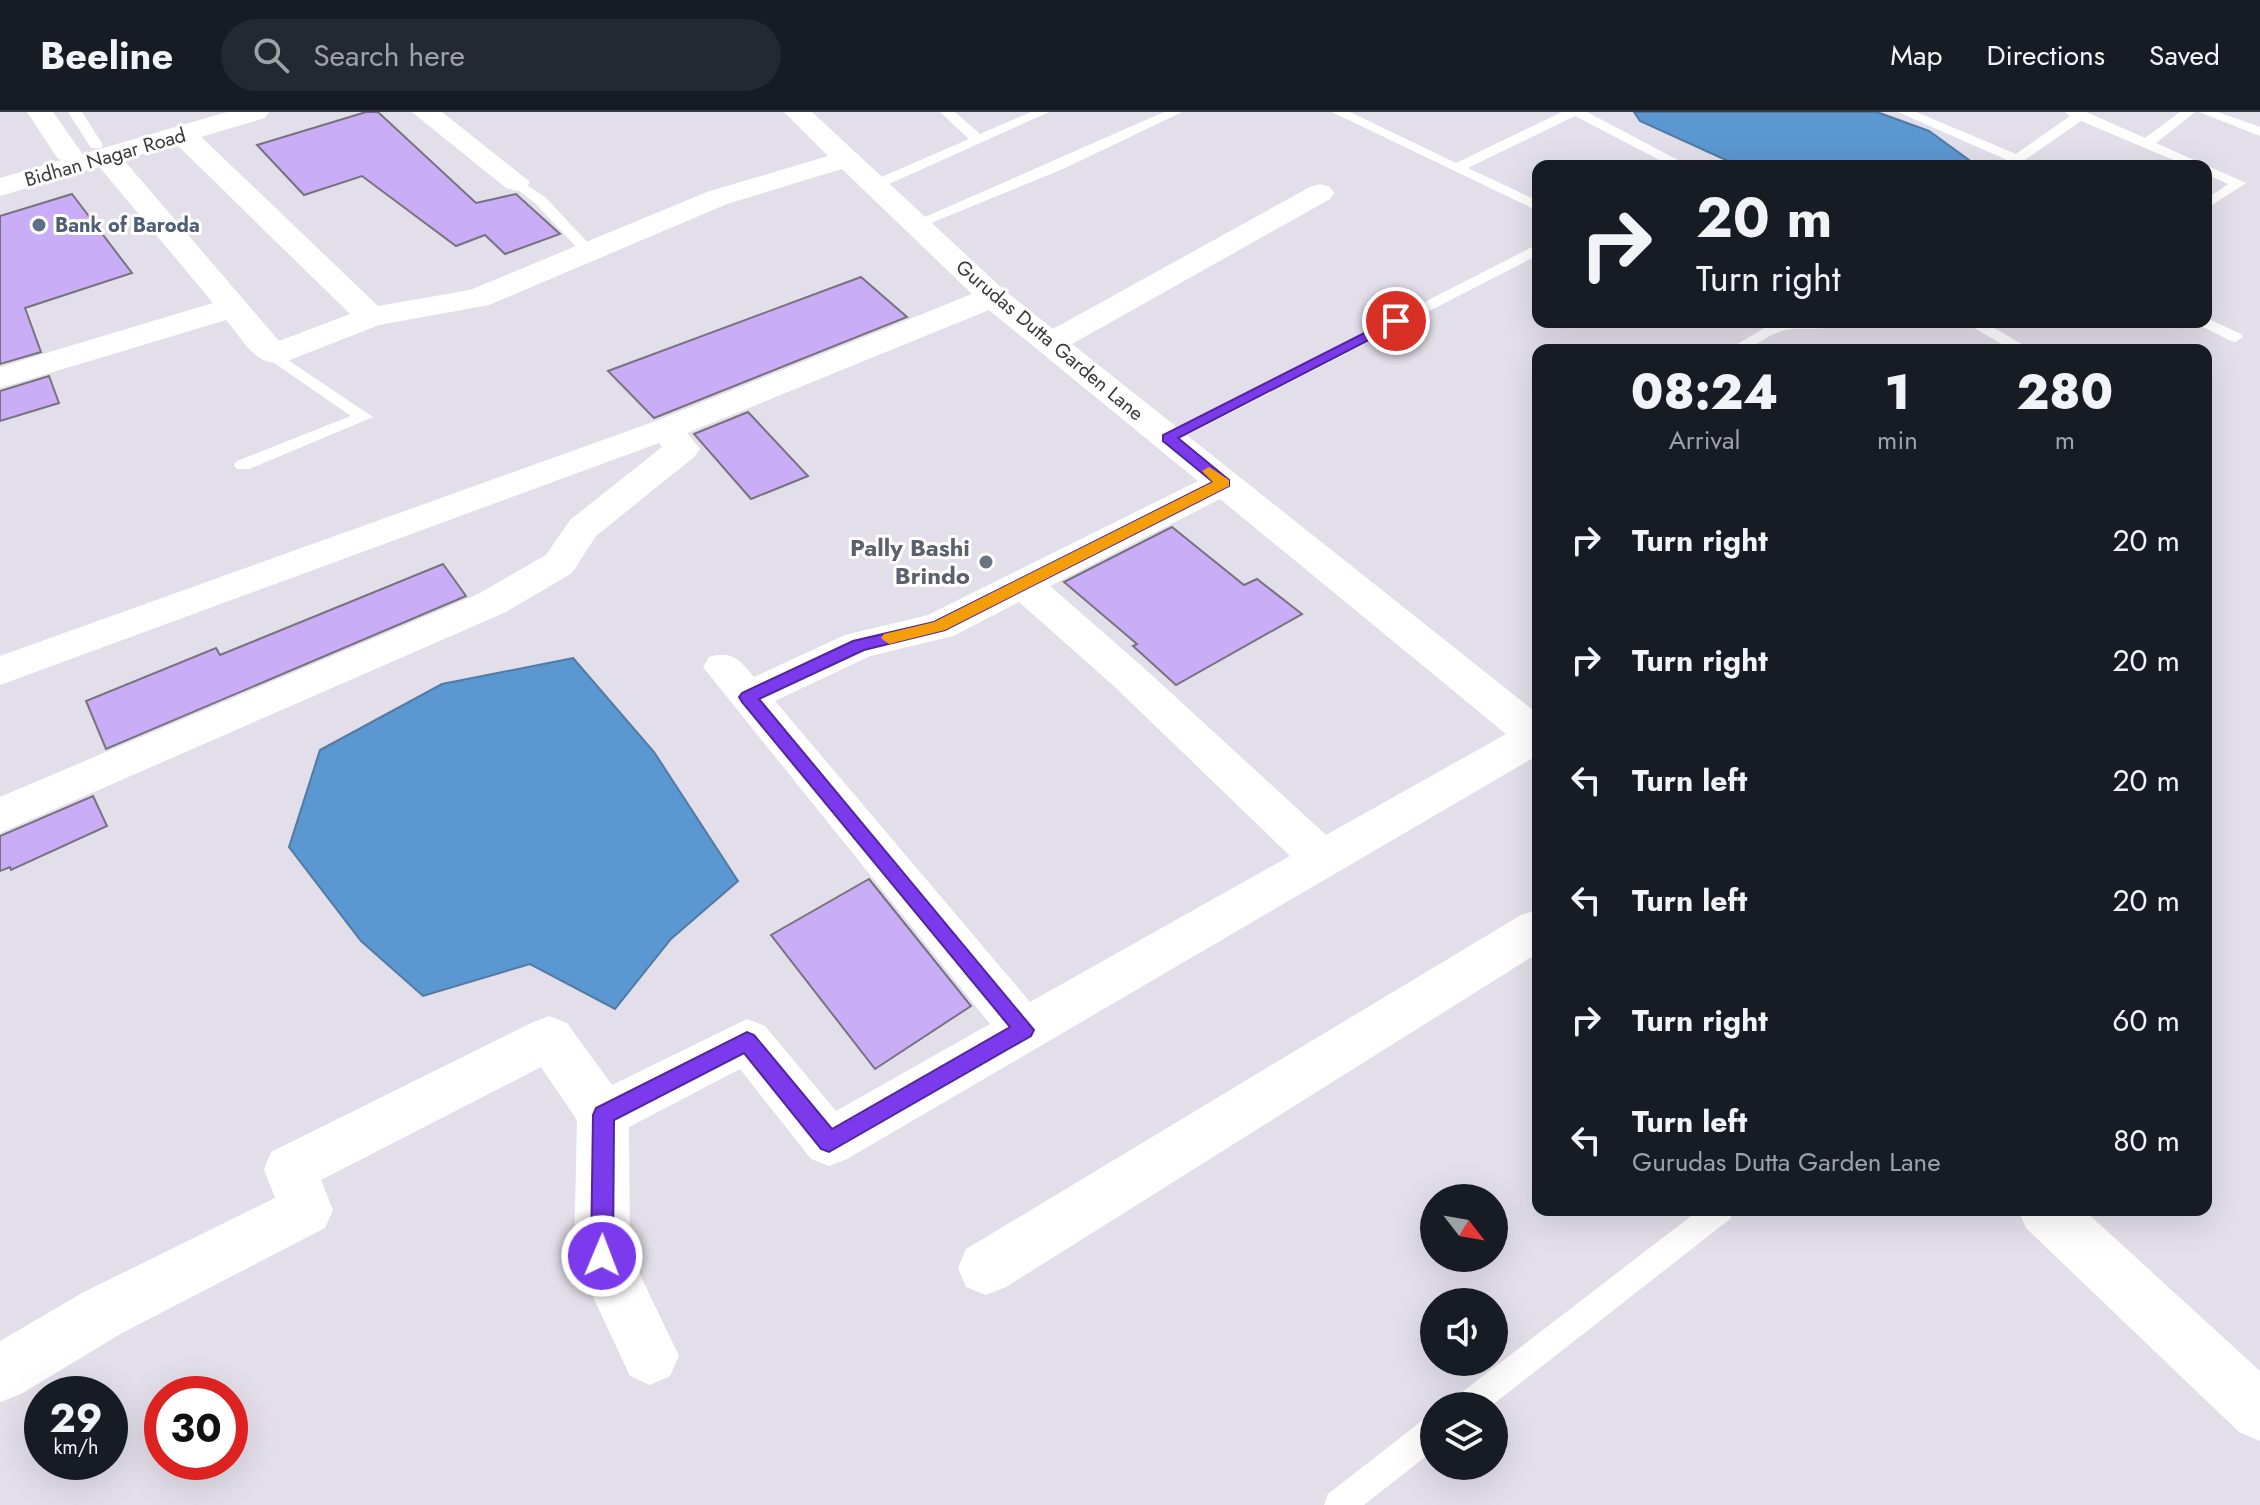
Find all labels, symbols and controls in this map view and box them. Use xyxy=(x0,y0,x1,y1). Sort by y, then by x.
search box xyxy=(221,19,781,91)
text: Beeline xyxy=(40,28,173,83)
icon: search xyxy=(249,33,293,77)
text: Search here xyxy=(313,34,465,77)
text: Map xyxy=(1890,35,1942,76)
text: Directions xyxy=(1986,35,2105,76)
text: Saved xyxy=(2149,35,2220,76)
street label: Bidhan Nagar Road xyxy=(21,121,189,194)
text: 20 m xyxy=(1696,177,1833,258)
icon: right xyxy=(1564,192,1668,296)
place label: Bank of Baroda xyxy=(55,211,200,240)
marker: Bank of Baroda xyxy=(30,216,48,234)
text: Turn right xyxy=(1696,252,1841,304)
street label: Gurudas Dutta Garden Lane xyxy=(949,253,1150,428)
pin xyxy=(1362,287,1430,355)
icon: arrive xyxy=(1374,299,1418,343)
text: 08:24 xyxy=(1631,358,1778,427)
text: 1 xyxy=(1885,358,1910,427)
text: 280 xyxy=(2017,358,2113,427)
text: Arrival xyxy=(1669,421,1740,459)
text: min xyxy=(1877,421,1918,459)
text: m xyxy=(2055,421,2075,459)
icon: right xyxy=(1564,518,1608,562)
text: Turn right xyxy=(1632,519,1768,562)
text: 20 m xyxy=(2113,519,2180,562)
place label: Pally Bashi Brindo xyxy=(850,530,970,593)
marker: Pally Bashi Brindo xyxy=(977,553,995,571)
icon: right xyxy=(1564,638,1608,682)
text: Turn right xyxy=(1632,639,1768,682)
text: 20 m xyxy=(2113,639,2180,682)
icon: left xyxy=(1564,758,1608,802)
text: Turn left xyxy=(1632,759,1747,802)
text: 20 m xyxy=(2113,759,2180,802)
icon: left xyxy=(1564,878,1608,922)
text: Turn left xyxy=(1632,879,1747,922)
text: 20 m xyxy=(2113,879,2180,922)
icon: right xyxy=(1564,998,1608,1042)
text: Turn right xyxy=(1632,999,1768,1042)
text: 60 m xyxy=(2112,999,2180,1042)
text: Turn left xyxy=(1632,1100,1747,1143)
icon: left xyxy=(1564,1118,1608,1162)
text: 80 m xyxy=(2113,1119,2180,1162)
text: Gurudas Dutta Garden Lane xyxy=(1632,1143,1941,1181)
north arrow xyxy=(1420,1184,1508,1272)
map controls xyxy=(1420,1184,1508,1480)
position arrow xyxy=(560,1214,644,1298)
button: sound xyxy=(1420,1288,1508,1376)
speed limit sign: 30 xyxy=(144,1376,248,1480)
text: 29 xyxy=(50,1389,103,1447)
button: layers xyxy=(1420,1392,1508,1480)
text: km/h xyxy=(53,1433,99,1462)

